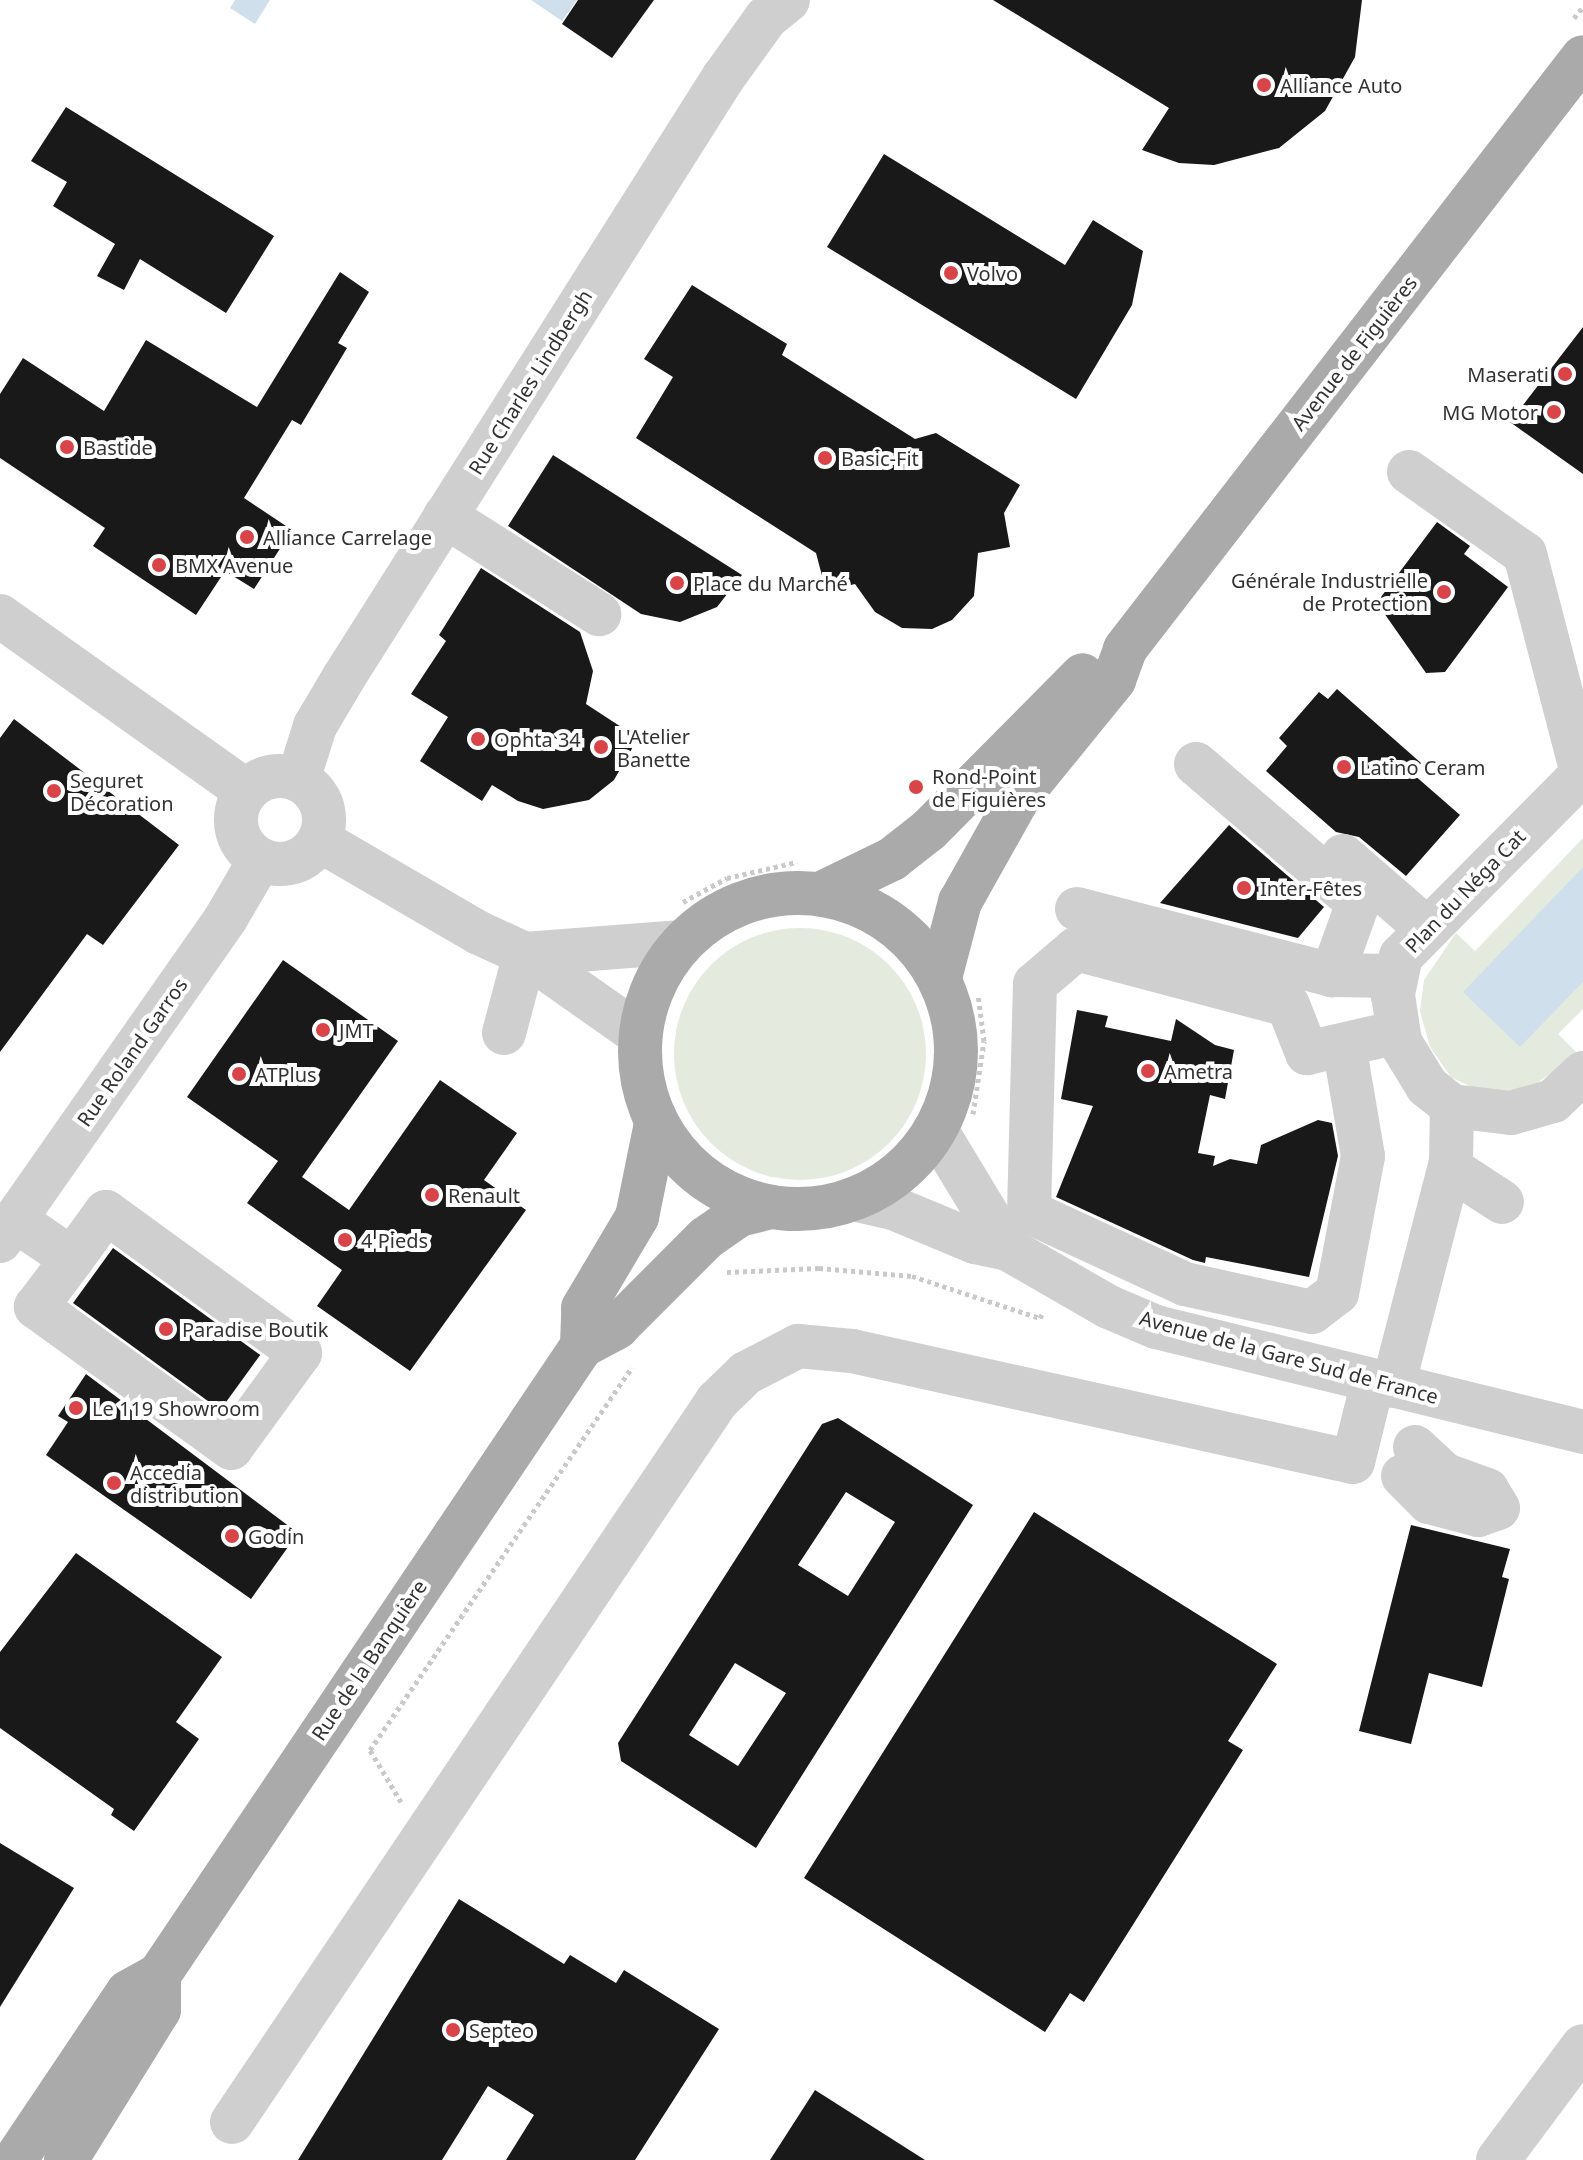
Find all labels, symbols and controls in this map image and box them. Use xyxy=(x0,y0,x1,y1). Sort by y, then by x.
place label: Alliance Auto xyxy=(1280,73,1402,97)
marker: Alliance Auto xyxy=(1255,76,1273,94)
place label: Volvo xyxy=(967,261,1018,285)
marker: Volvo xyxy=(942,264,960,282)
street label: Avenue de Figuières xyxy=(1286,271,1422,435)
street label: Rue Charles Lindbergh xyxy=(463,285,597,479)
place label: Maserati xyxy=(1467,362,1549,386)
marker: Maserati xyxy=(1556,365,1574,383)
place label: MG Motor xyxy=(1442,400,1538,424)
marker: MG Motor xyxy=(1545,403,1563,421)
place label: Bastide xyxy=(83,435,153,459)
marker: Bastide xyxy=(58,438,76,456)
place label: Basic-Fit xyxy=(841,446,919,470)
marker: Basic-Fit xyxy=(816,449,834,467)
place label: Alliance Carrelage xyxy=(263,525,432,549)
marker: Alliance Carrelage xyxy=(238,528,256,546)
place label: BMX Avenue xyxy=(175,553,293,577)
marker: BMX Avenue xyxy=(150,556,168,574)
place label: Générale Industrielle de Protection xyxy=(1231,568,1428,615)
place label: Place du Marché xyxy=(693,571,848,595)
marker: Place du Marché xyxy=(668,574,686,592)
marker: Générale Industrielle de Protection xyxy=(1435,583,1453,601)
place label: L'Atelier Banette xyxy=(617,724,691,771)
place label: Ophta 34 xyxy=(494,727,581,751)
marker: Ophta 34 xyxy=(469,730,487,748)
marker: L'Atelier Banette xyxy=(592,738,610,756)
place label: Latino Ceram xyxy=(1360,755,1485,779)
marker: Latino Ceram xyxy=(1335,758,1353,776)
place label: Rond-Point de Figuières xyxy=(932,764,1046,811)
place label: Seguret Décoration xyxy=(70,768,173,815)
marker: Rond-Point de Figuières xyxy=(907,778,925,796)
marker: Seguret Décoration xyxy=(45,782,63,800)
street label: Plan du Néga Cat xyxy=(1400,824,1530,958)
place label: Inter-Fêtes xyxy=(1260,876,1362,900)
marker: Inter-Fêtes xyxy=(1235,879,1253,897)
street label: Rue Roland Garros xyxy=(72,973,192,1131)
place label: JMT xyxy=(339,1018,374,1042)
marker: JMT xyxy=(314,1021,332,1039)
place label: Ametra xyxy=(1164,1059,1233,1083)
place label: ATPlus xyxy=(255,1062,317,1086)
marker: Ametra xyxy=(1139,1062,1157,1080)
marker: ATPlus xyxy=(230,1065,248,1083)
place label: Renault xyxy=(448,1183,520,1207)
marker: Renault xyxy=(423,1186,441,1204)
place label: 4 Pieds xyxy=(361,1228,428,1252)
marker: 4 Pieds xyxy=(336,1231,354,1249)
street label: Avenue de la Gare Sud de France xyxy=(1137,1306,1441,1408)
place label: Paradise Boutik xyxy=(182,1317,328,1341)
marker: Paradise Boutik xyxy=(157,1320,175,1338)
place label: Le 119 Showroom xyxy=(92,1396,260,1420)
marker: Le 119 Showroom xyxy=(67,1399,85,1417)
place label: Accedia distribution xyxy=(130,1460,239,1507)
marker: Accedia distribution xyxy=(105,1474,123,1492)
place label: Godin xyxy=(248,1524,304,1548)
marker: Godin xyxy=(223,1527,241,1545)
street label: Rue de la Banquière xyxy=(306,1575,432,1745)
place label: Septeo xyxy=(469,2018,534,2042)
marker: Septeo xyxy=(444,2021,462,2039)

